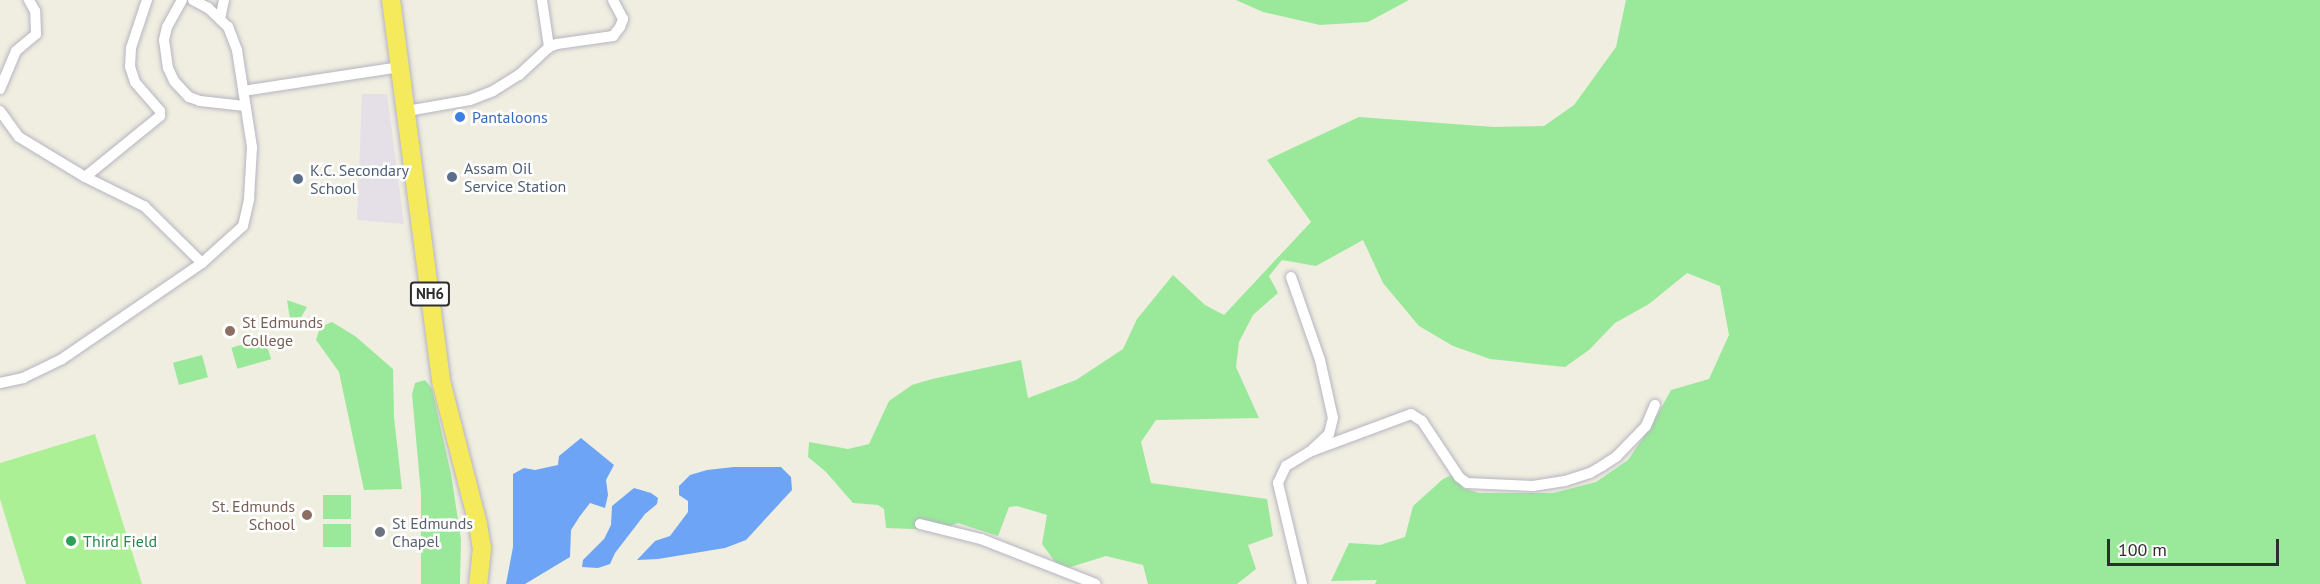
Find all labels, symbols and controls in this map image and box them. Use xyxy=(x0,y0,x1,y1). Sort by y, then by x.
place label: Pantaloons xyxy=(472,107,548,127)
marker: Pantaloons xyxy=(453,110,467,124)
place label: Assam Oil Service Station xyxy=(464,158,566,196)
place label: K.C. Secondary School xyxy=(310,160,410,198)
marker: Assam Oil Service Station xyxy=(445,170,459,184)
marker: K.C. Secondary School xyxy=(291,172,305,186)
road number: NH6 xyxy=(409,282,451,306)
place label: St Edmunds College xyxy=(242,312,323,350)
marker: St Edmunds College xyxy=(223,324,237,338)
place label: St. Edmunds School xyxy=(210,496,295,534)
marker: St. Edmunds School xyxy=(300,508,314,522)
place label: St Edmunds Chapel xyxy=(392,513,473,551)
marker: St Edmunds Chapel xyxy=(373,525,387,539)
scale bar xyxy=(2110,527,2282,565)
place label: Third Field xyxy=(83,531,157,551)
marker: Third Field xyxy=(64,534,78,548)
text: 100 m xyxy=(2118,538,2167,561)

